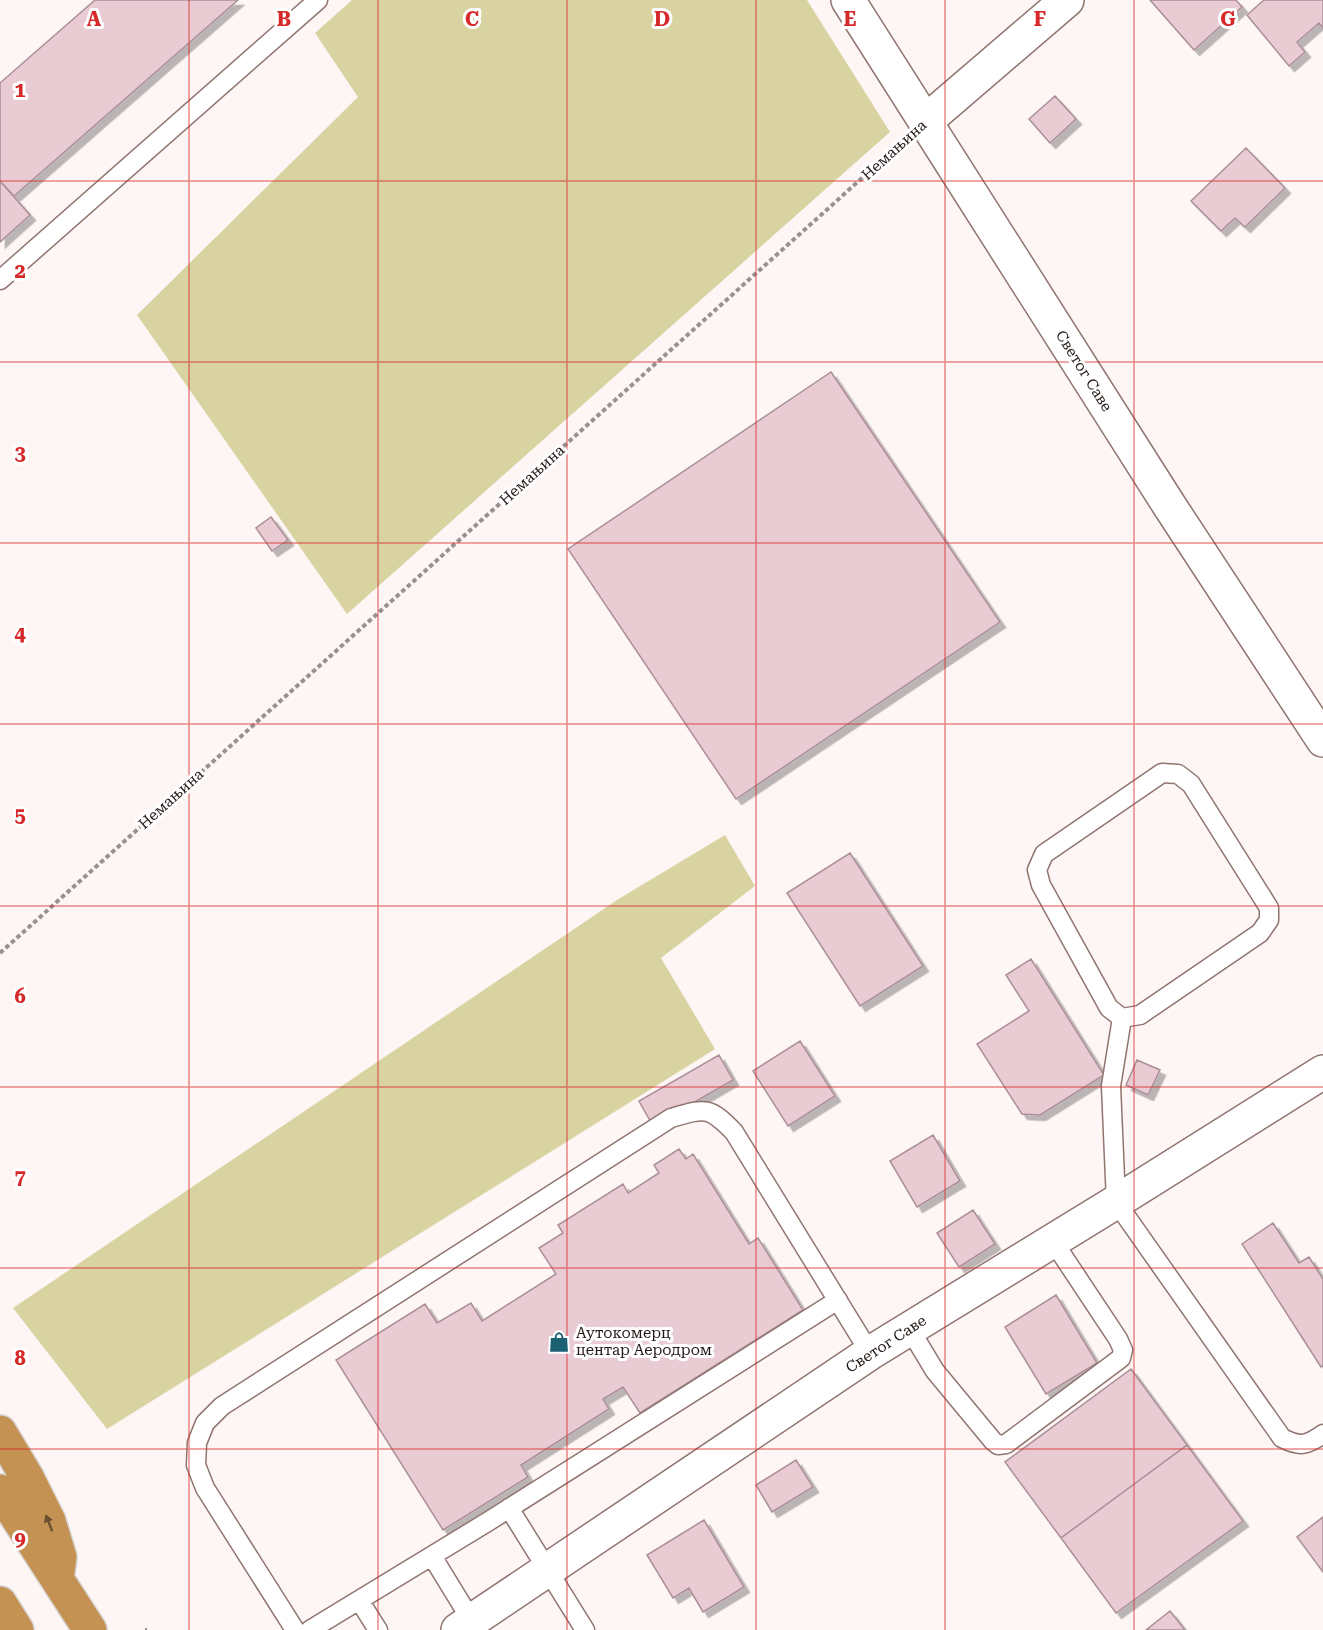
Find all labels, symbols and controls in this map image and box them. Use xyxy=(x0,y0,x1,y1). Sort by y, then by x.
text: A xyxy=(87,7,102,31)
text: B xyxy=(277,7,291,31)
text: C xyxy=(465,7,479,31)
text: D xyxy=(654,7,670,31)
text: E xyxy=(844,7,857,31)
text: F xyxy=(1034,7,1046,31)
text: G xyxy=(1220,7,1236,31)
text: 1 xyxy=(14,78,26,102)
street label: Немањина xyxy=(858,116,930,184)
text: 2 xyxy=(14,259,26,283)
street label: Светог Саве xyxy=(1052,327,1116,415)
text: 3 xyxy=(14,441,26,465)
street label: Немањина xyxy=(496,441,568,509)
text: 4 xyxy=(14,622,26,646)
street label: Немањина xyxy=(135,765,207,833)
text: 5 xyxy=(14,803,26,827)
text: 6 xyxy=(14,984,26,1008)
text: 7 xyxy=(14,1165,26,1189)
street label: Светог Саве xyxy=(842,1311,930,1377)
place label: Аутокомерц центар Аеродром xyxy=(576,1324,712,1359)
shop icon: Аутокомерц центар Аеродром xyxy=(547,1330,571,1354)
text: 8 xyxy=(14,1346,26,1370)
one-way arrow xyxy=(44,1514,53,1532)
text: 9 xyxy=(14,1527,26,1551)

